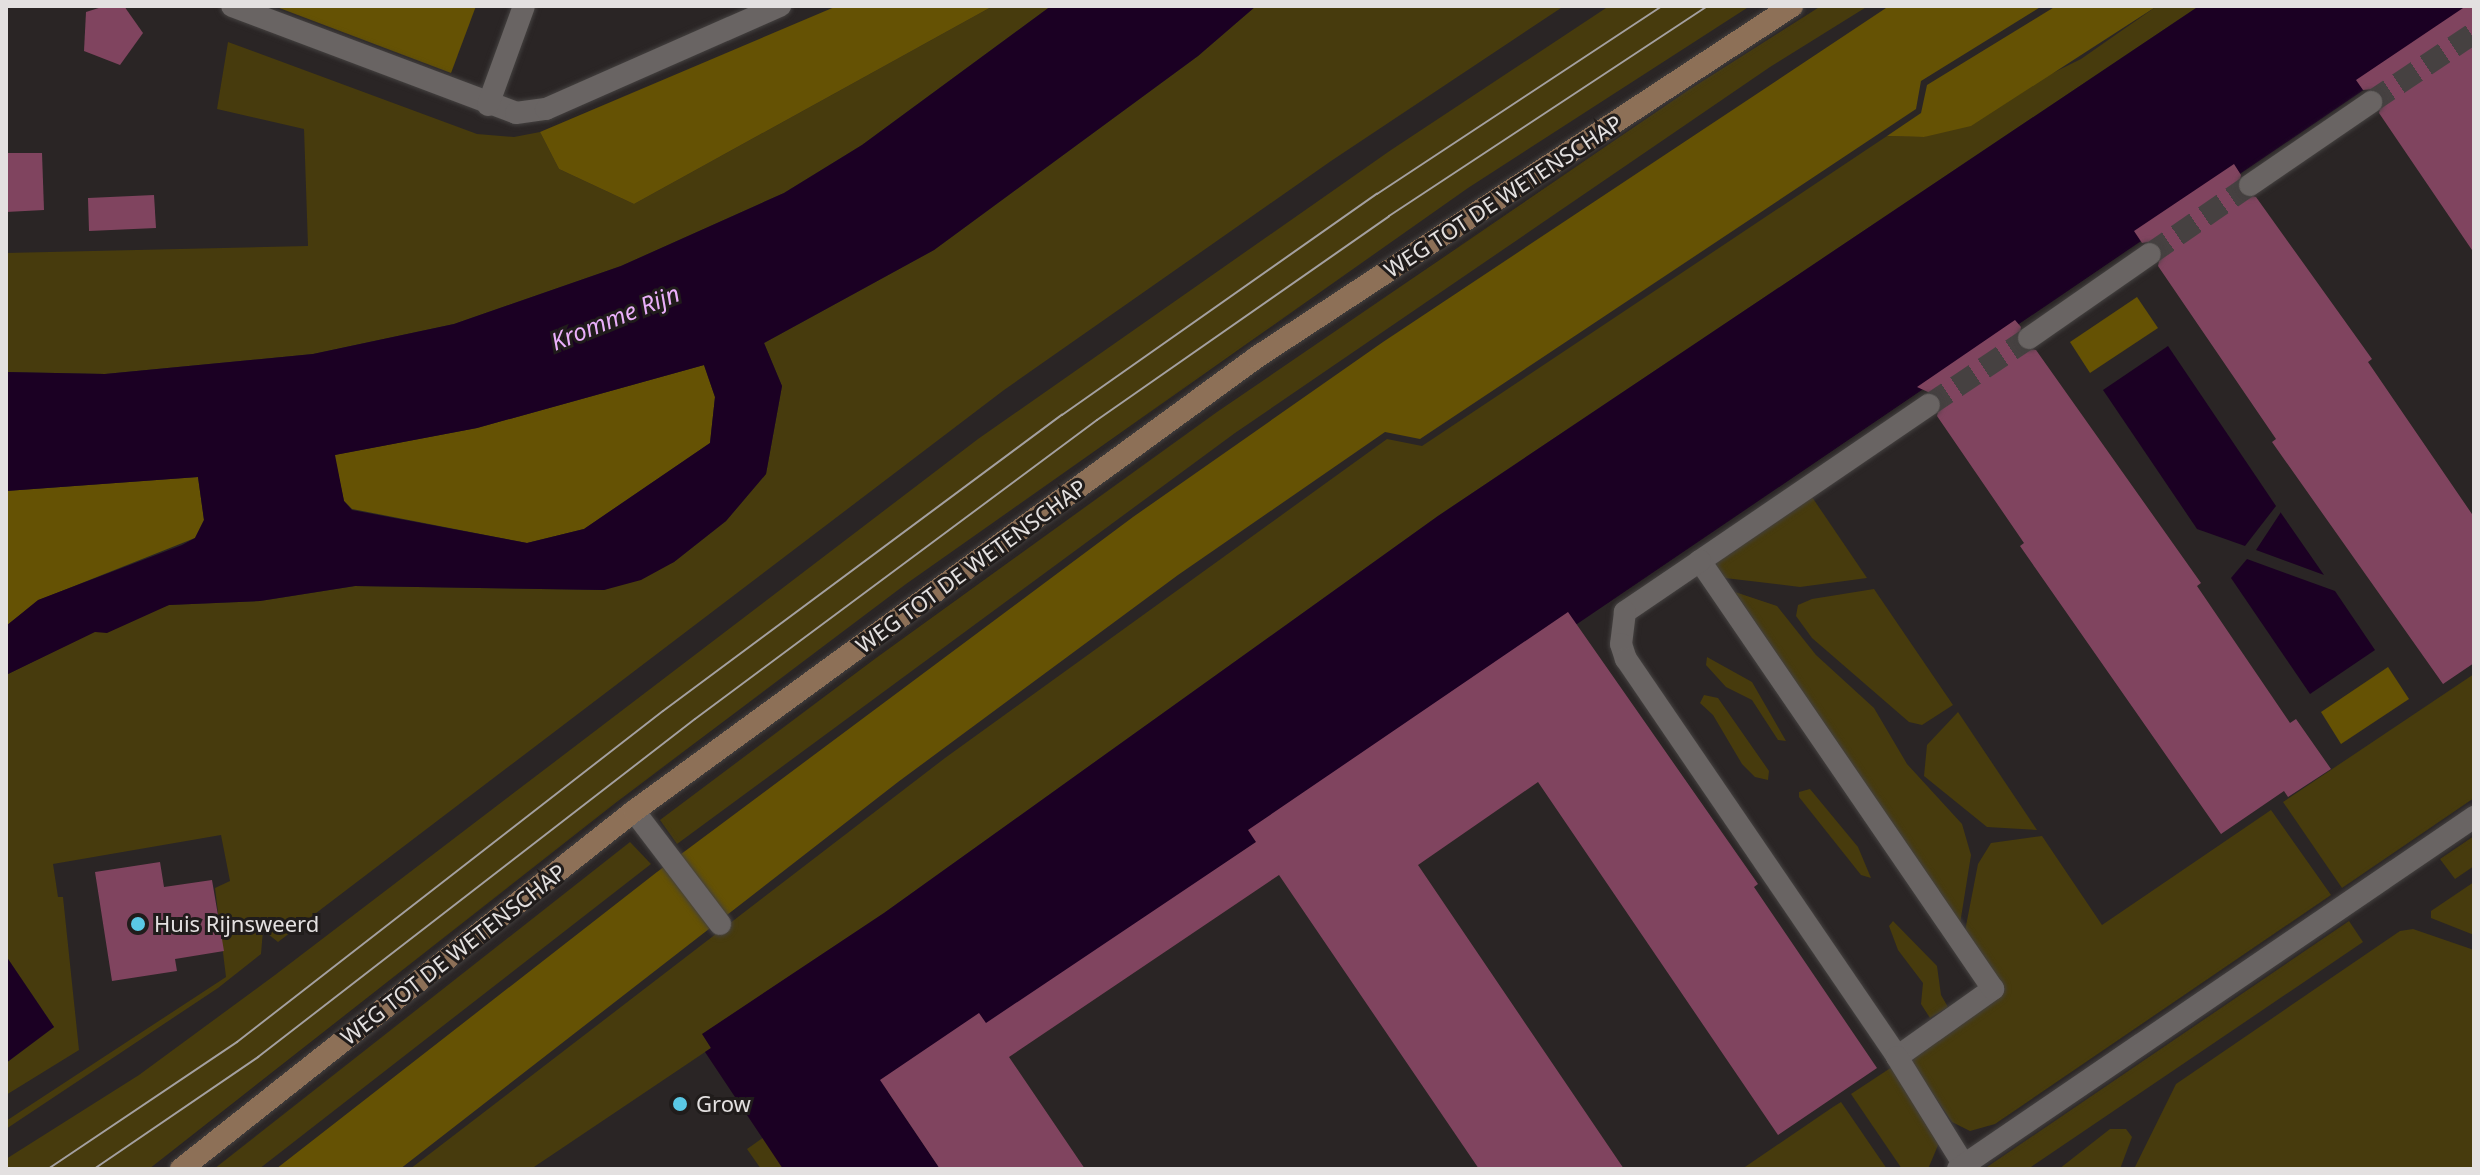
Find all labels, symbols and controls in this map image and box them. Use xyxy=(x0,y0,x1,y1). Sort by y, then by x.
street label: WEG TOT DE WETENSCHAP xyxy=(1379,109,1627,283)
water label: Kromme Rijn xyxy=(546,278,684,356)
street label: WEG TOT DE WETENSCHAP xyxy=(851,474,1091,658)
street label: WEG TOT DE WETENSCHAP xyxy=(335,858,571,1050)
place label: Huis Rijnsweerd xyxy=(154,911,319,937)
marker: Huis Rijnsweerd xyxy=(129,915,147,933)
place label: Grow xyxy=(696,1091,751,1117)
marker: Grow xyxy=(671,1095,689,1113)

